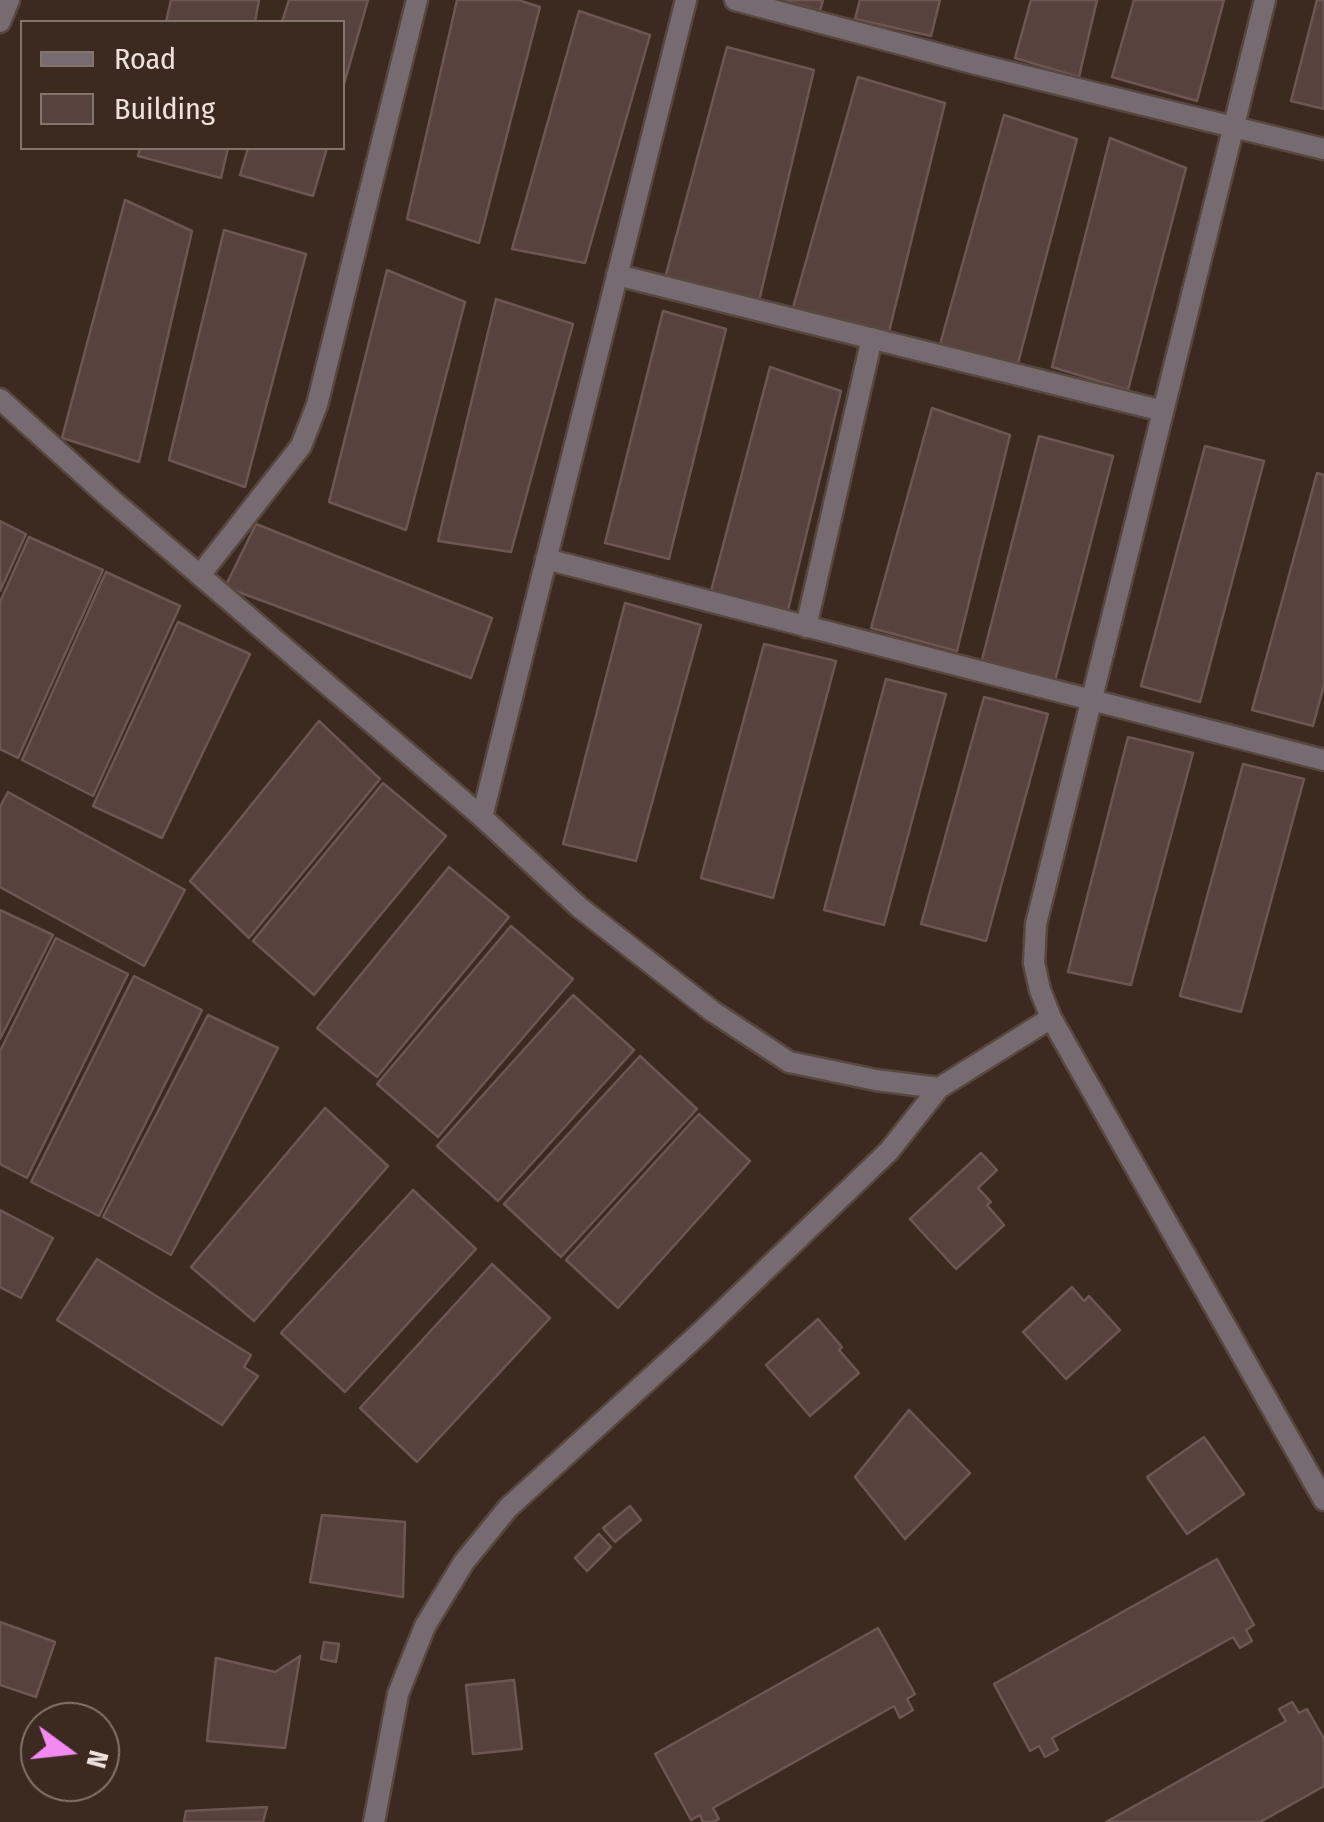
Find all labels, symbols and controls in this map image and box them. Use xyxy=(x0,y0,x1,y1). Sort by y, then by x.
legend xyxy=(20,20,345,150)
text: Road xyxy=(114,41,176,77)
text: Building xyxy=(114,91,215,127)
north arrow xyxy=(20,1702,120,1802)
text: N xyxy=(79,1747,116,1772)

